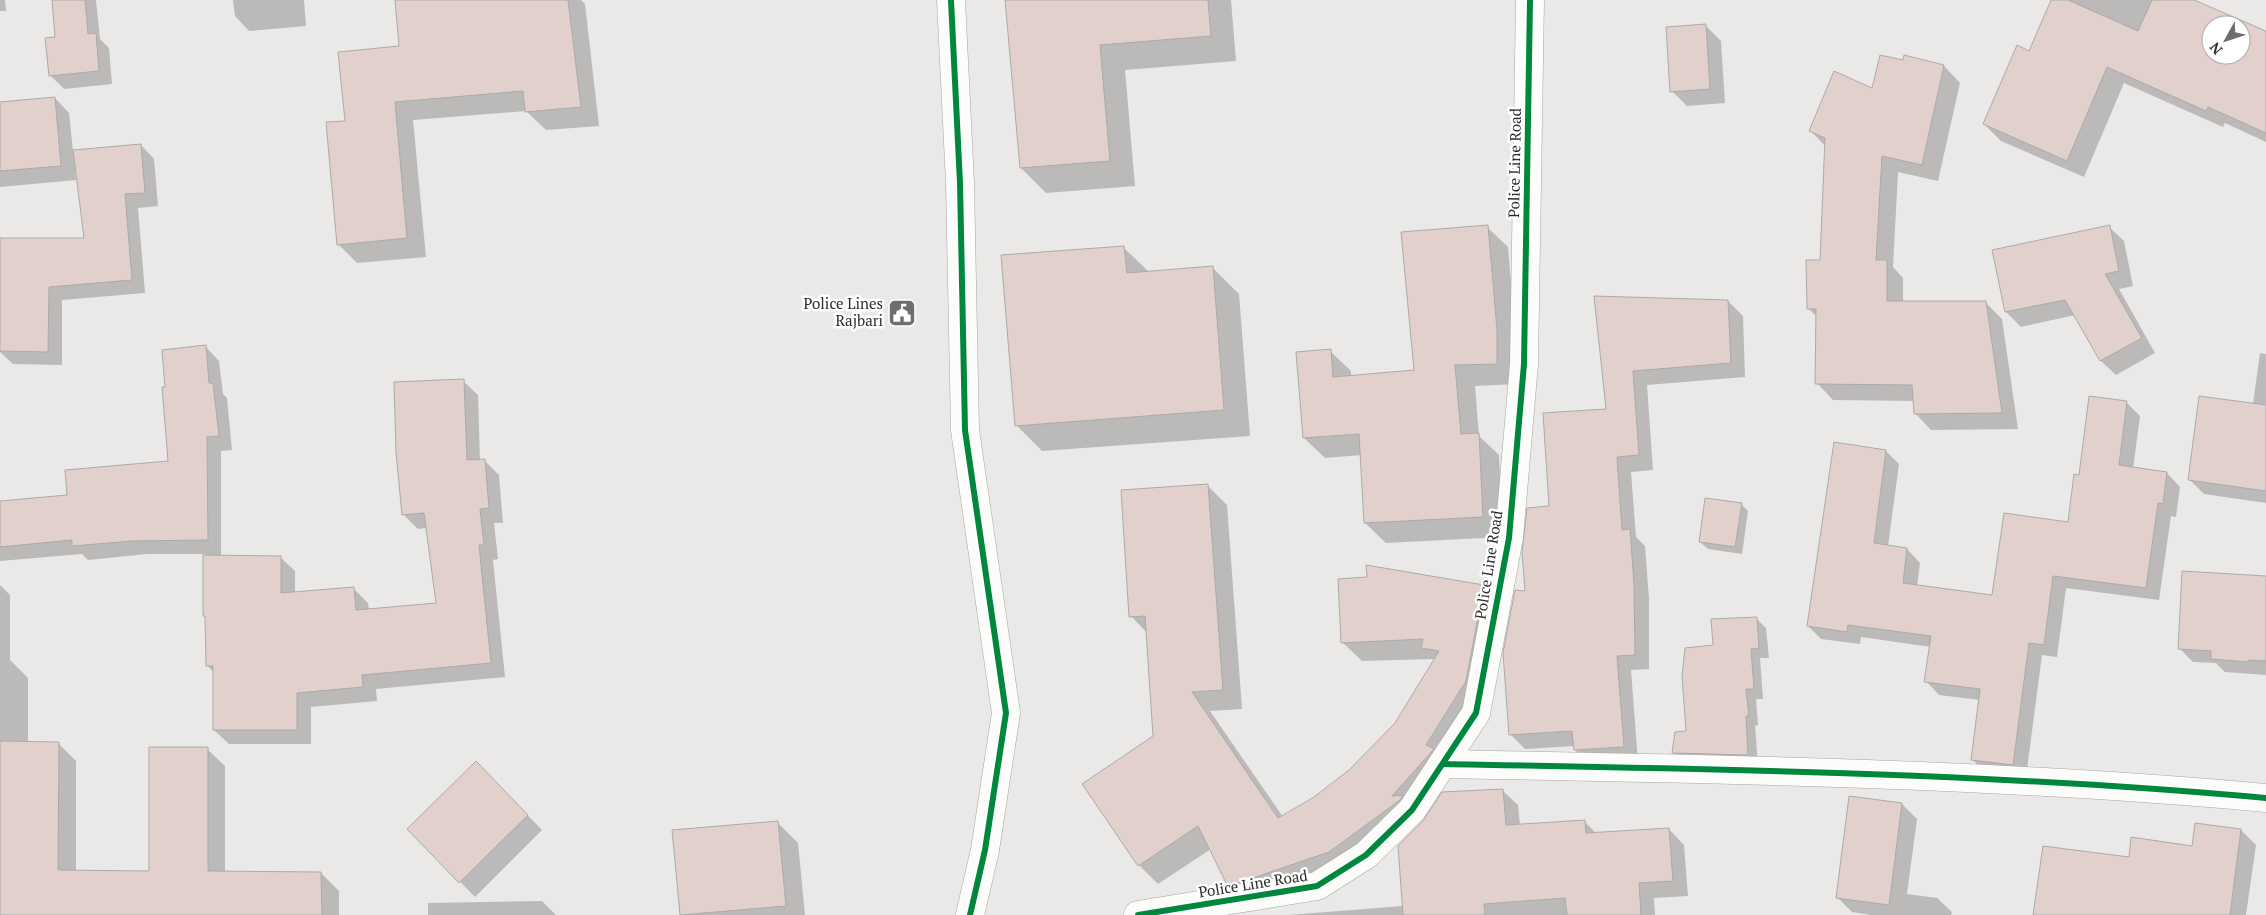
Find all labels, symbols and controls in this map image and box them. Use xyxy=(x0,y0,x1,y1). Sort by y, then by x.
north arrow xyxy=(2201,15,2251,65)
text: N xyxy=(2205,38,2226,59)
street label: Police Line Road xyxy=(1503,108,1525,218)
place label: Police Lines Rajbari xyxy=(804,293,883,330)
public building icon: Police Lines Rajbari xyxy=(887,298,917,328)
street label: Police Line Road xyxy=(1470,509,1506,621)
street label: Police Line Road xyxy=(1197,865,1309,901)

